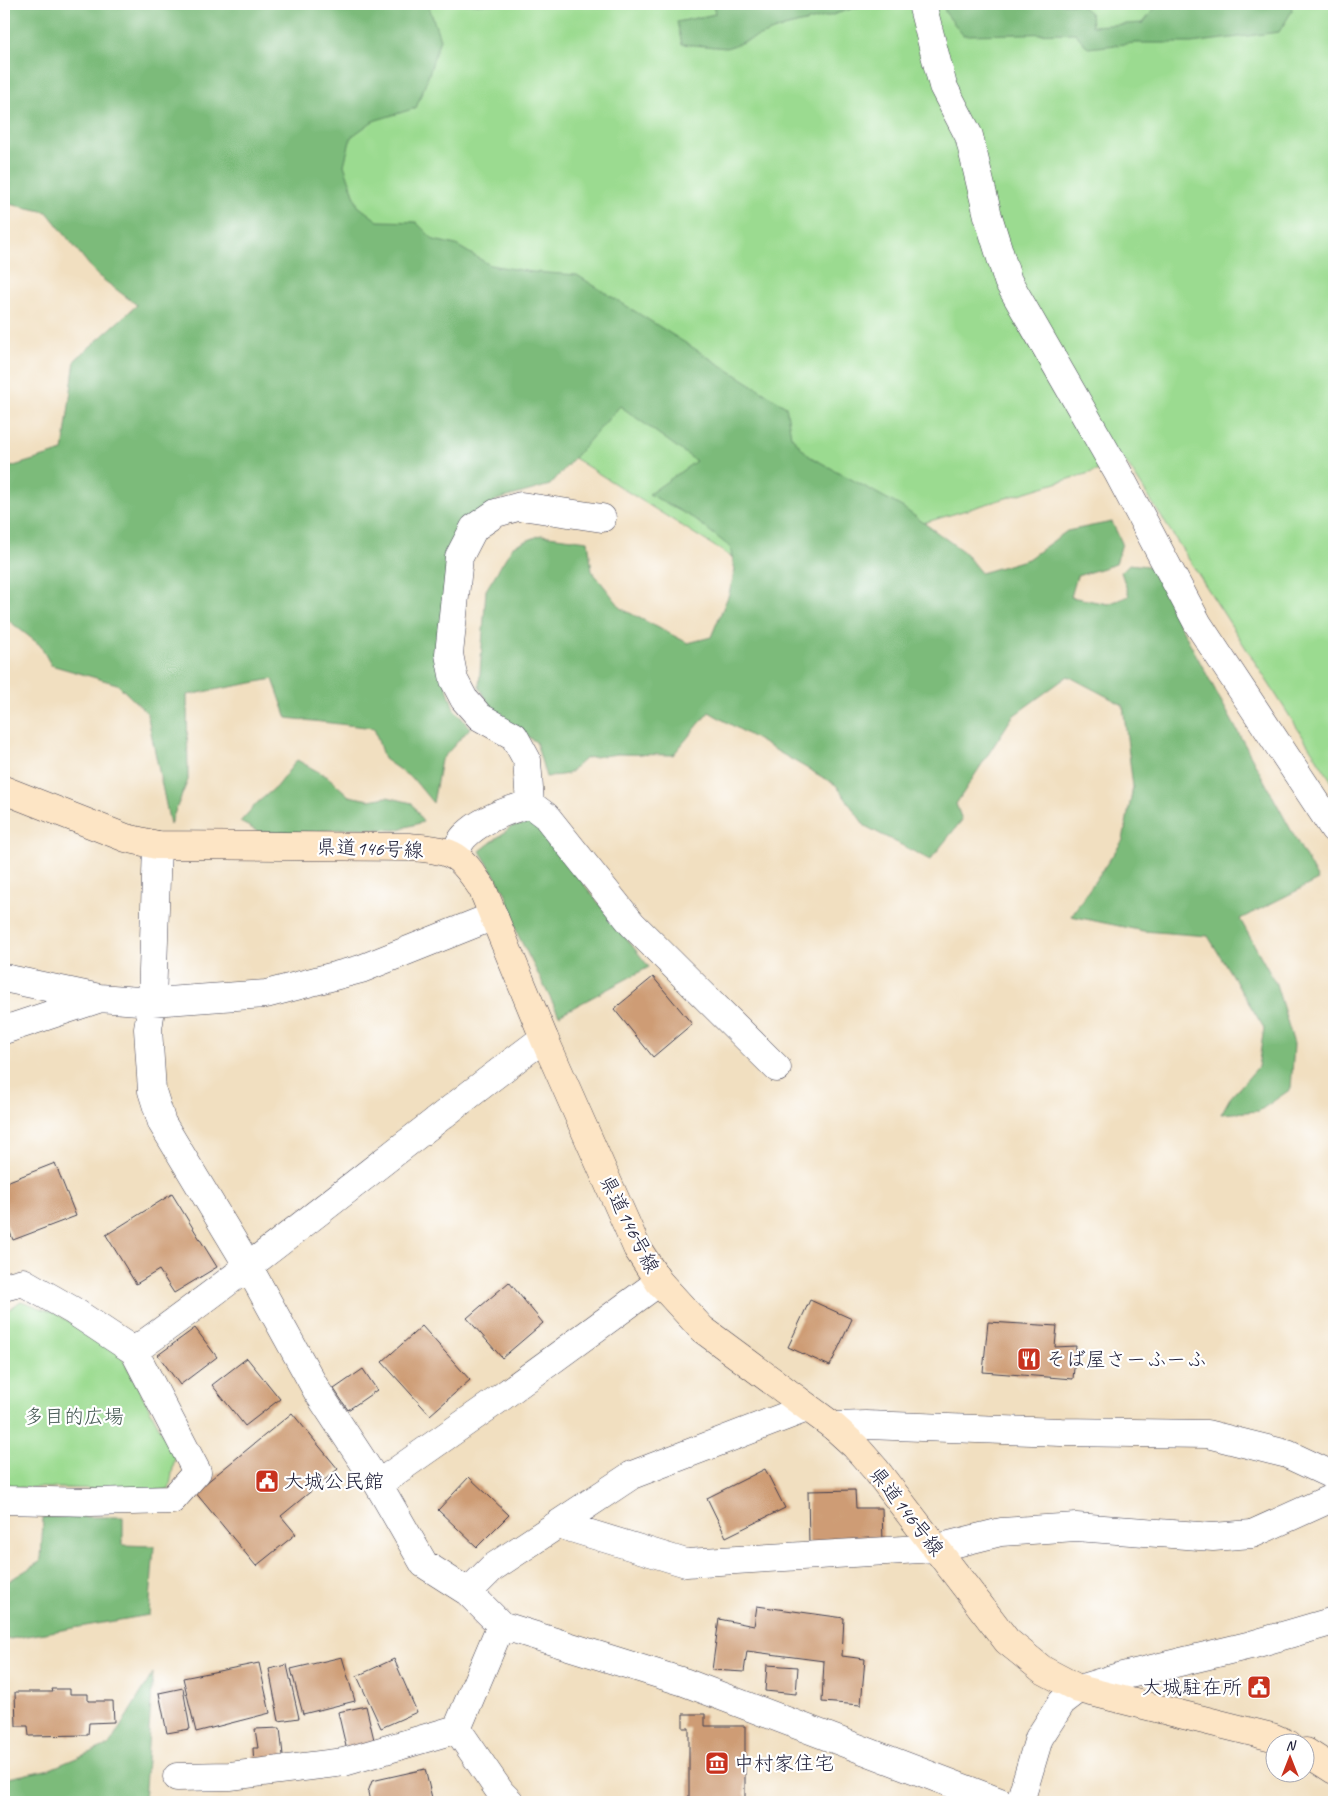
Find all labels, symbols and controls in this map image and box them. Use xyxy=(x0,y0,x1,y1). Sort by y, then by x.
street label: 県道146号線 xyxy=(316,834,424,863)
street label: 県道146号線 xyxy=(594,1171,665,1278)
restaurant icon: そば屋さーふーふ xyxy=(1016,1346,1042,1372)
place label: そば屋さーふーふ xyxy=(1046,1347,1206,1372)
park label: 多目的広場 xyxy=(24,1404,124,1429)
street label: 県道146号線 xyxy=(864,1461,949,1561)
public building icon: 大城公民館 xyxy=(254,1468,280,1494)
place label: 大城公民館 xyxy=(284,1469,384,1494)
public building icon: 大城駐在所 xyxy=(1246,1674,1272,1700)
place label: 大城駐在所 xyxy=(1142,1675,1242,1700)
north arrow xyxy=(1266,1734,1316,1784)
text: N xyxy=(1286,1737,1297,1754)
museum icon: 中村家住宅 xyxy=(704,1750,730,1776)
place label: 中村家住宅 xyxy=(734,1751,834,1776)

